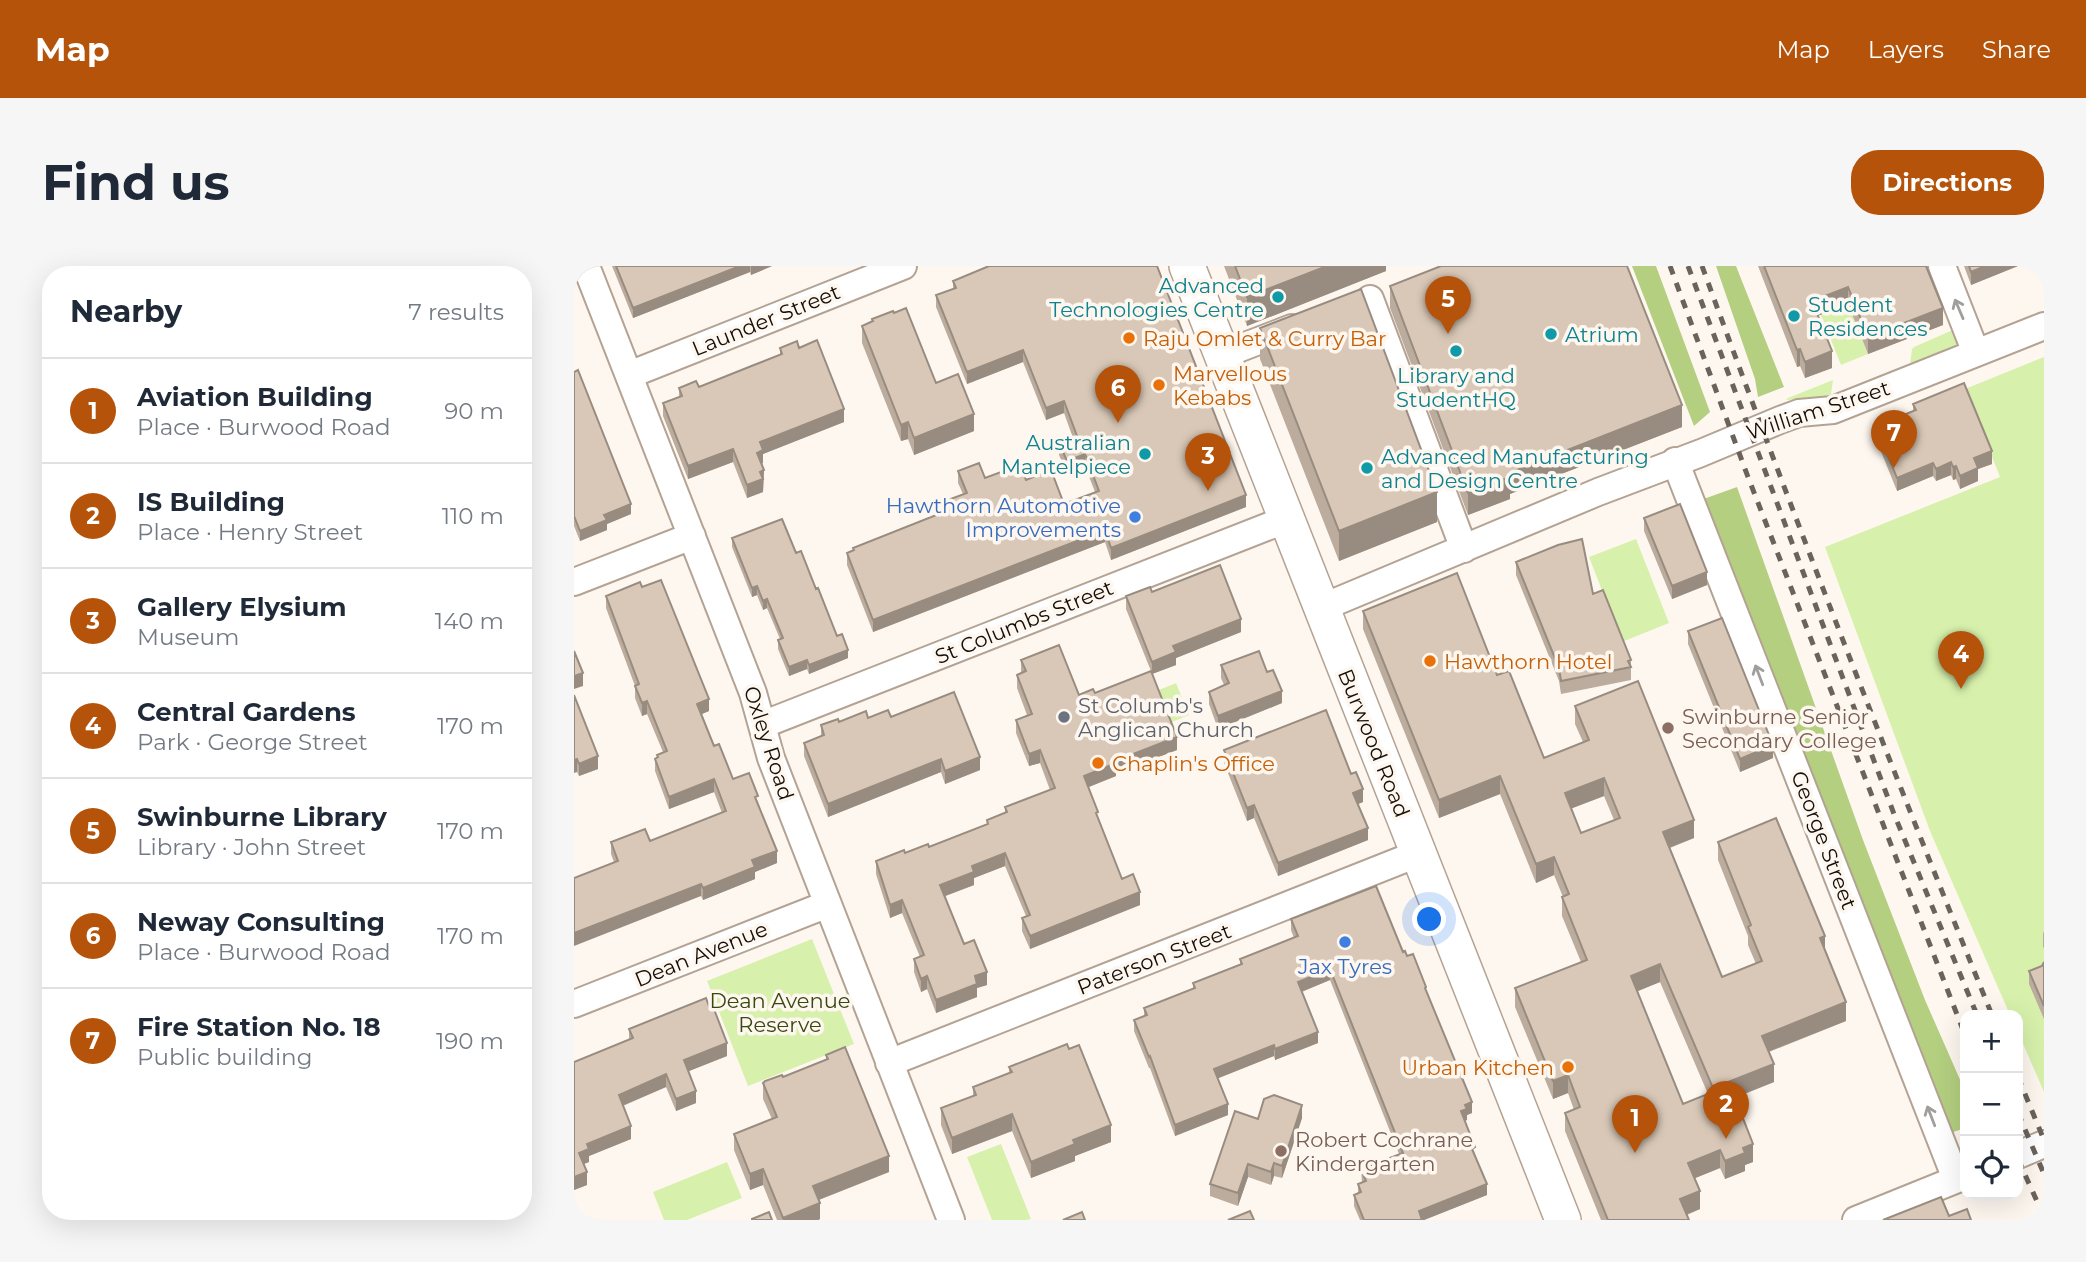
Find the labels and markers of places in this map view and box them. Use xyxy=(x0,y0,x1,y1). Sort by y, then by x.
place label: Advanced Technologies Centre xyxy=(1049,273,1264,322)
pin: 5 xyxy=(1425,276,1471,334)
marker: Advanced Technologies Centre xyxy=(1270,289,1286,305)
place label: Student Residences xyxy=(1808,292,1927,341)
marker: Student Residences xyxy=(1786,308,1802,324)
place label: Atrium xyxy=(1565,322,1639,347)
place label: Raju Omlet & Curry Bar xyxy=(1143,326,1386,351)
marker: Atrium xyxy=(1543,326,1559,342)
marker: Raju Omlet & Curry Bar xyxy=(1121,330,1137,346)
marker: Library and StudentHQ xyxy=(1448,343,1464,359)
place label: Marvellous Kebabs xyxy=(1173,361,1287,410)
place label: Library and StudentHQ xyxy=(1396,363,1516,412)
pin: 6 xyxy=(1095,365,1141,423)
marker: Marvellous Kebabs xyxy=(1151,377,1167,393)
pin: 7 xyxy=(1871,410,1917,468)
place label: Australian Mantelpiece xyxy=(1001,430,1131,479)
pin: 3 xyxy=(1185,433,1231,491)
place label: Advanced Manufacturing and Design Centre xyxy=(1381,444,1649,493)
marker: Australian Mantelpiece xyxy=(1137,446,1153,462)
marker: Advanced Manufacturing and Design Centre xyxy=(1359,460,1375,476)
place label: Hawthorn Automotive Improvements xyxy=(886,493,1121,542)
marker: Hawthorn Automotive Improvements xyxy=(1127,509,1143,525)
pin: 4 xyxy=(1938,631,1984,689)
place label: Hawthorn Hotel xyxy=(1444,649,1612,674)
marker: Hawthorn Hotel xyxy=(1422,653,1438,669)
place label: St Columb's Anglican Church xyxy=(1078,693,1254,742)
place label: Swinburne Senior Secondary College xyxy=(1682,704,1877,753)
marker: St Columb's Anglican Church xyxy=(1056,709,1072,725)
marker: Swinburne Senior Secondary College xyxy=(1660,720,1676,736)
place label: Chaplin's Office xyxy=(1112,751,1275,776)
marker: Chaplin's Office xyxy=(1090,755,1106,771)
marker: Jax Tyres xyxy=(1337,934,1353,950)
place label: Jax Tyres xyxy=(1297,954,1392,979)
place label: Urban Kitchen xyxy=(1402,1055,1554,1080)
marker: Urban Kitchen xyxy=(1560,1059,1576,1075)
pin: 2 xyxy=(1703,1081,1749,1139)
pin: 1 xyxy=(1612,1095,1658,1153)
place label: Robert Cochrane Kindergarten xyxy=(1295,1127,1473,1176)
marker: Robert Cochrane Kindergarten xyxy=(1273,1143,1289,1159)

